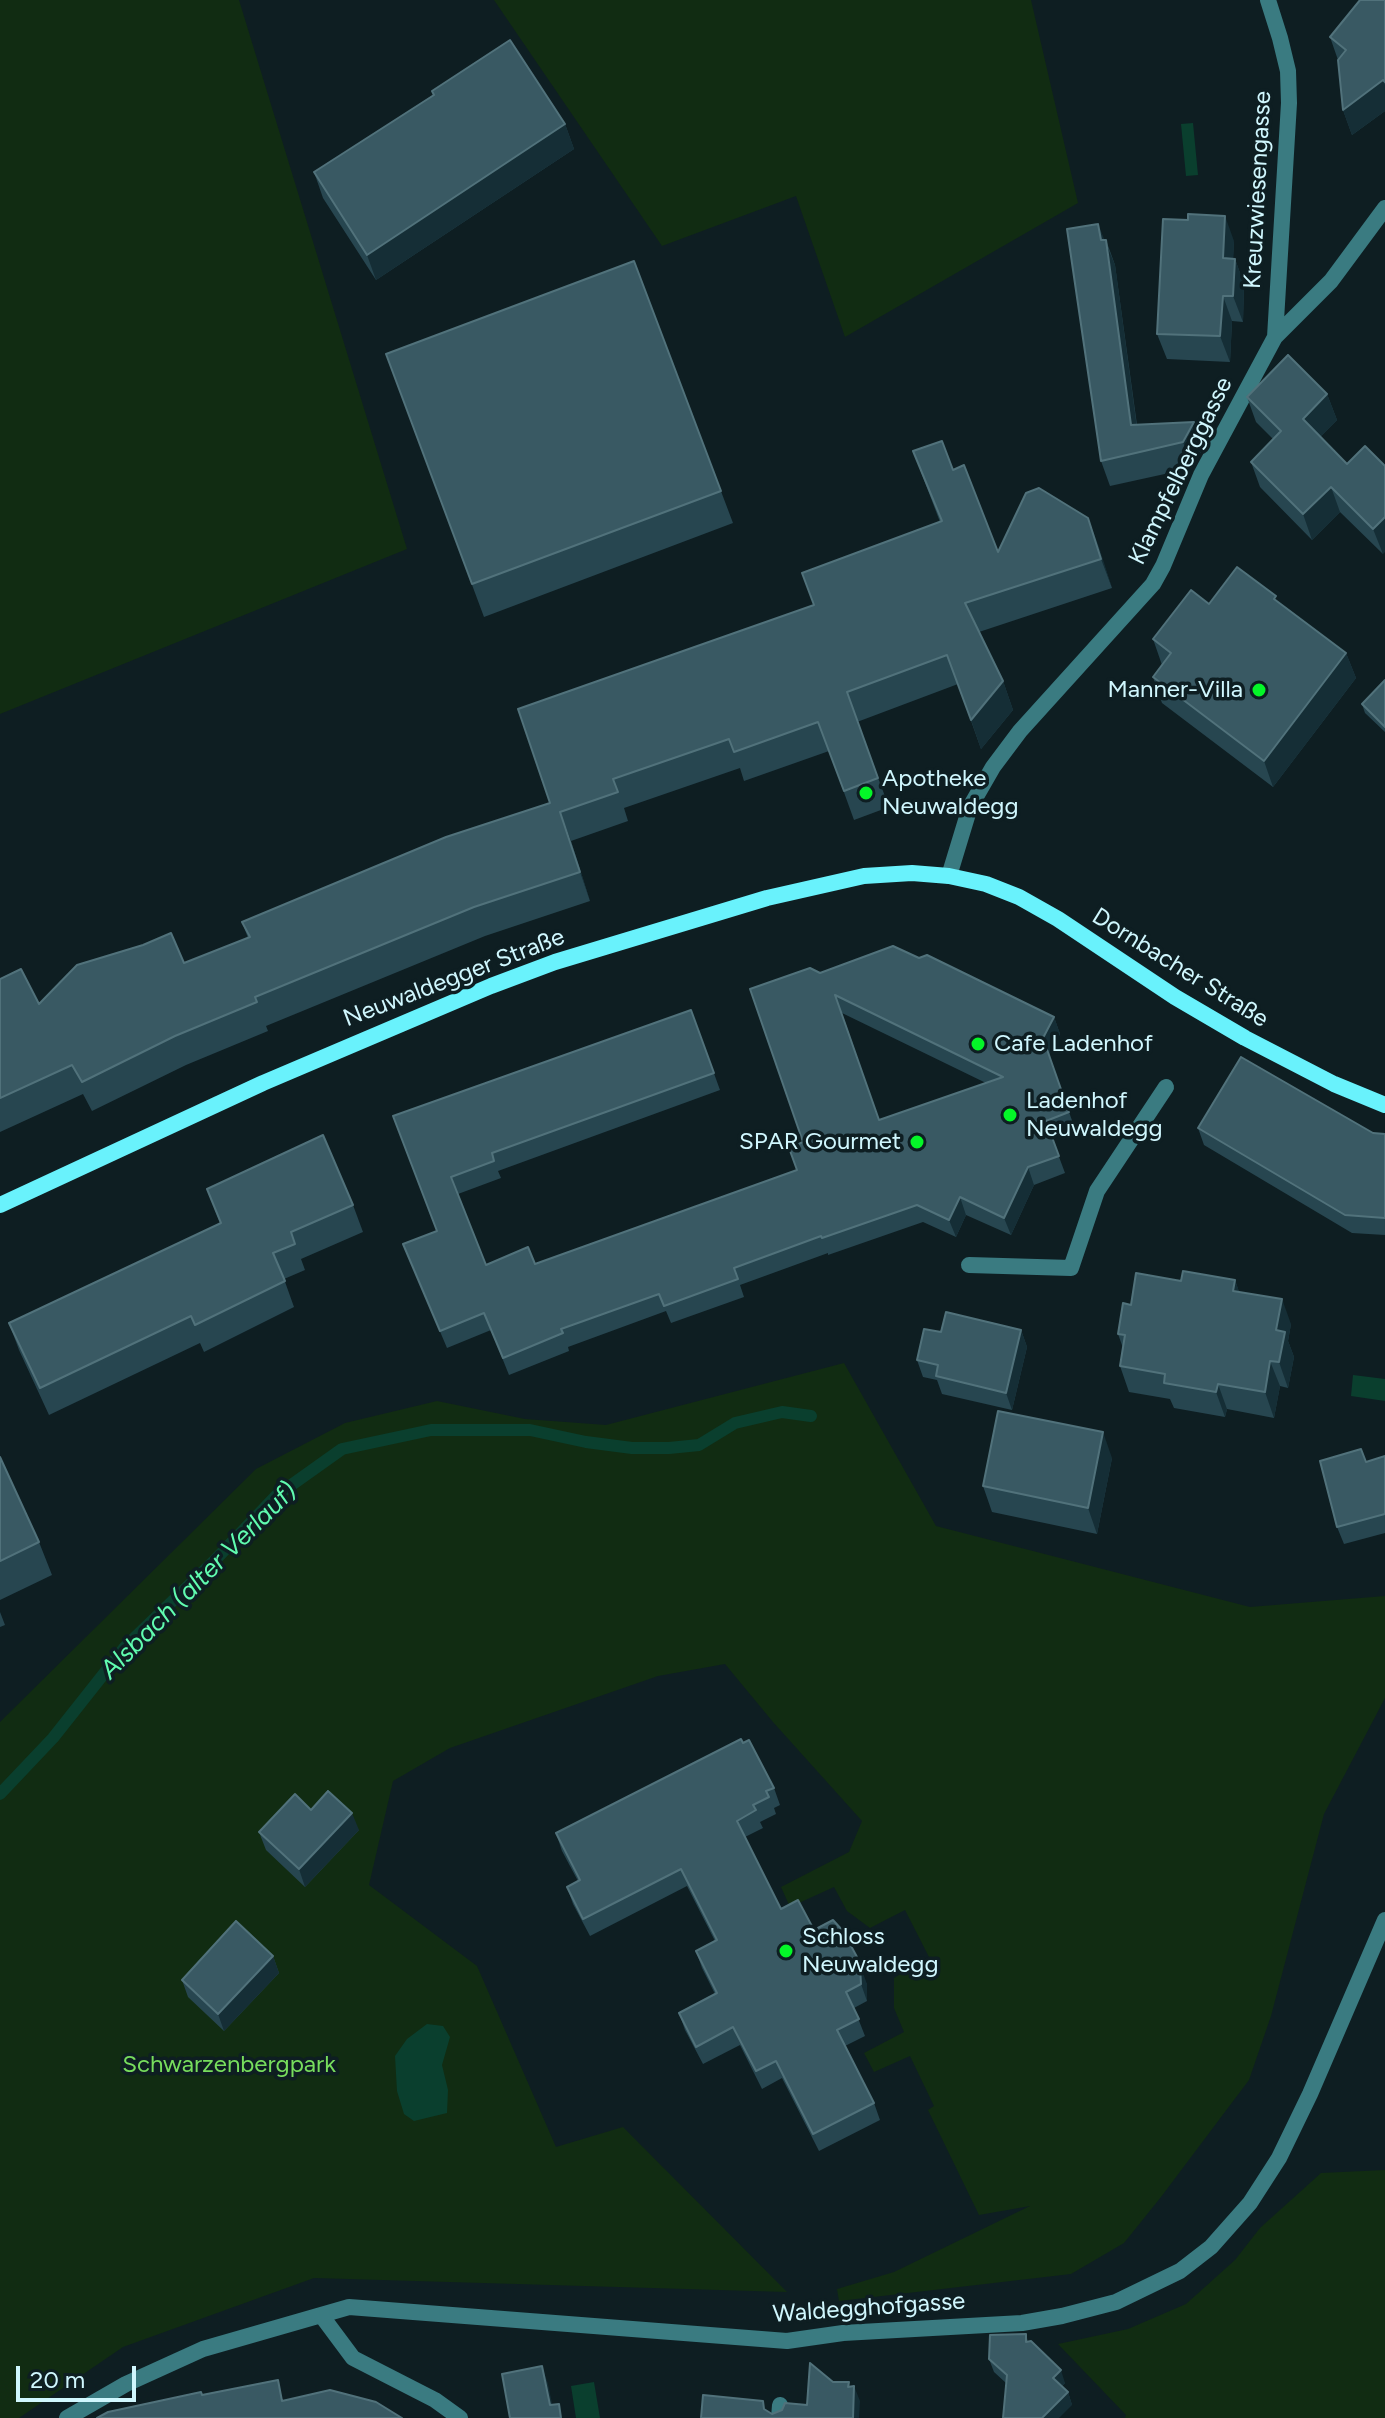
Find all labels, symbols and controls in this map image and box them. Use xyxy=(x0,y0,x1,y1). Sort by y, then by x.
street label: Kreuzwiesengasse xyxy=(1238,90,1278,290)
street label: Klampfelberggasse xyxy=(1123,373,1239,569)
place label: Manner-Villa xyxy=(1107,676,1243,704)
marker: Manner-Villa xyxy=(1250,681,1268,699)
place label: Apotheke Neuwaldegg xyxy=(882,765,1018,821)
marker: Apotheke Neuwaldegg xyxy=(857,784,875,802)
street label: Dornbacher Straße xyxy=(1086,902,1274,1034)
street label: Neuwaldegger Straße xyxy=(339,923,569,1033)
place label: Cafe Ladenhof xyxy=(994,1030,1153,1058)
marker: Cafe Ladenhof xyxy=(969,1035,987,1053)
place label: Ladenhof Neuwaldegg xyxy=(1026,1087,1162,1143)
marker: Ladenhof Neuwaldegg xyxy=(1001,1106,1019,1124)
place label: SPAR Gourmet xyxy=(739,1128,901,1156)
marker: SPAR Gourmet xyxy=(908,1133,926,1151)
water label: Alsbach (alter Verlauf) xyxy=(94,1476,304,1686)
place label: Schloss Neuwaldegg xyxy=(802,1923,938,1979)
marker: Schloss Neuwaldegg xyxy=(777,1942,795,1960)
park label: Schwarzenbergpark xyxy=(122,2051,336,2079)
street label: Waldegghofgasse xyxy=(772,2287,966,2329)
scale bar xyxy=(20,2350,140,2400)
text: 20 m xyxy=(30,2365,85,2394)

